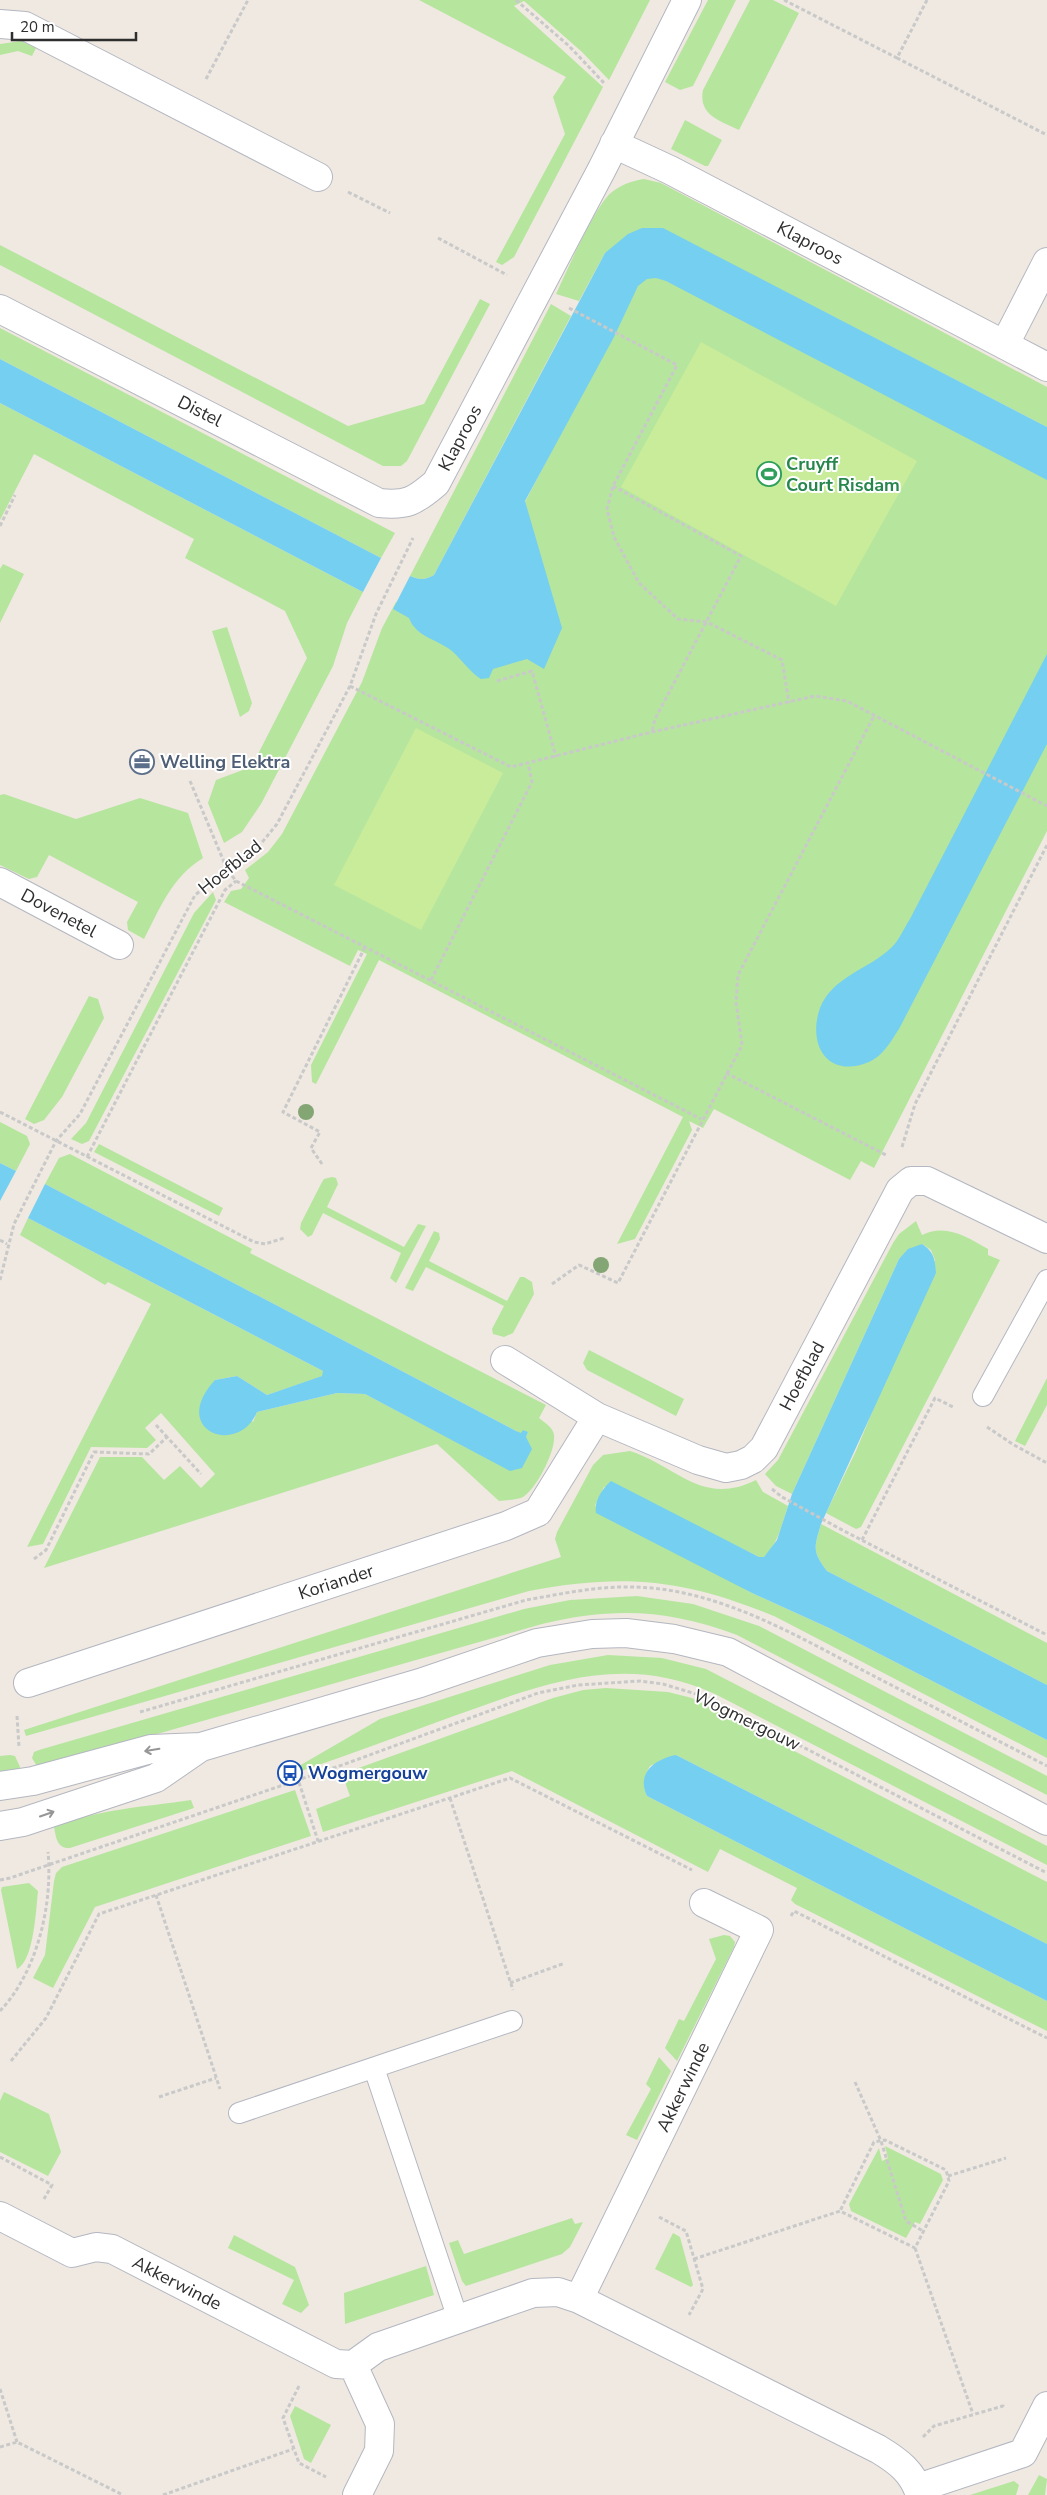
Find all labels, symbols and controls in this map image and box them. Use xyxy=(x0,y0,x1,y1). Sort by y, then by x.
scale bar xyxy=(12,10,136,42)
text: 20 m xyxy=(20,17,55,37)
street label: Klaproos xyxy=(773,216,847,270)
street label: Distel xyxy=(174,390,227,433)
street label: Klaproos xyxy=(433,401,487,475)
place label: Cruyff Court Risdam xyxy=(786,452,900,497)
sports icon: Cruyff Court Risdam xyxy=(756,461,782,487)
office icon: Welling Elektra xyxy=(129,749,155,775)
place label: Welling Elektra xyxy=(160,750,290,774)
street label: Hoefblad xyxy=(193,834,267,900)
street label: Dovenetel xyxy=(17,883,102,943)
street label: Hoefblad xyxy=(774,1337,830,1415)
street label: Koriander xyxy=(295,1558,377,1605)
street label: Wogmergouw xyxy=(689,1684,805,1756)
one-way arrow xyxy=(144,1745,160,1755)
bus stop icon: Wogmergouw xyxy=(277,1760,303,1786)
place label: Wogmergouw xyxy=(308,1761,428,1785)
one-way arrow xyxy=(39,1809,54,1818)
street label: Akkerwinde xyxy=(651,2038,715,2136)
street label: Akkerwinde xyxy=(128,2250,226,2316)

